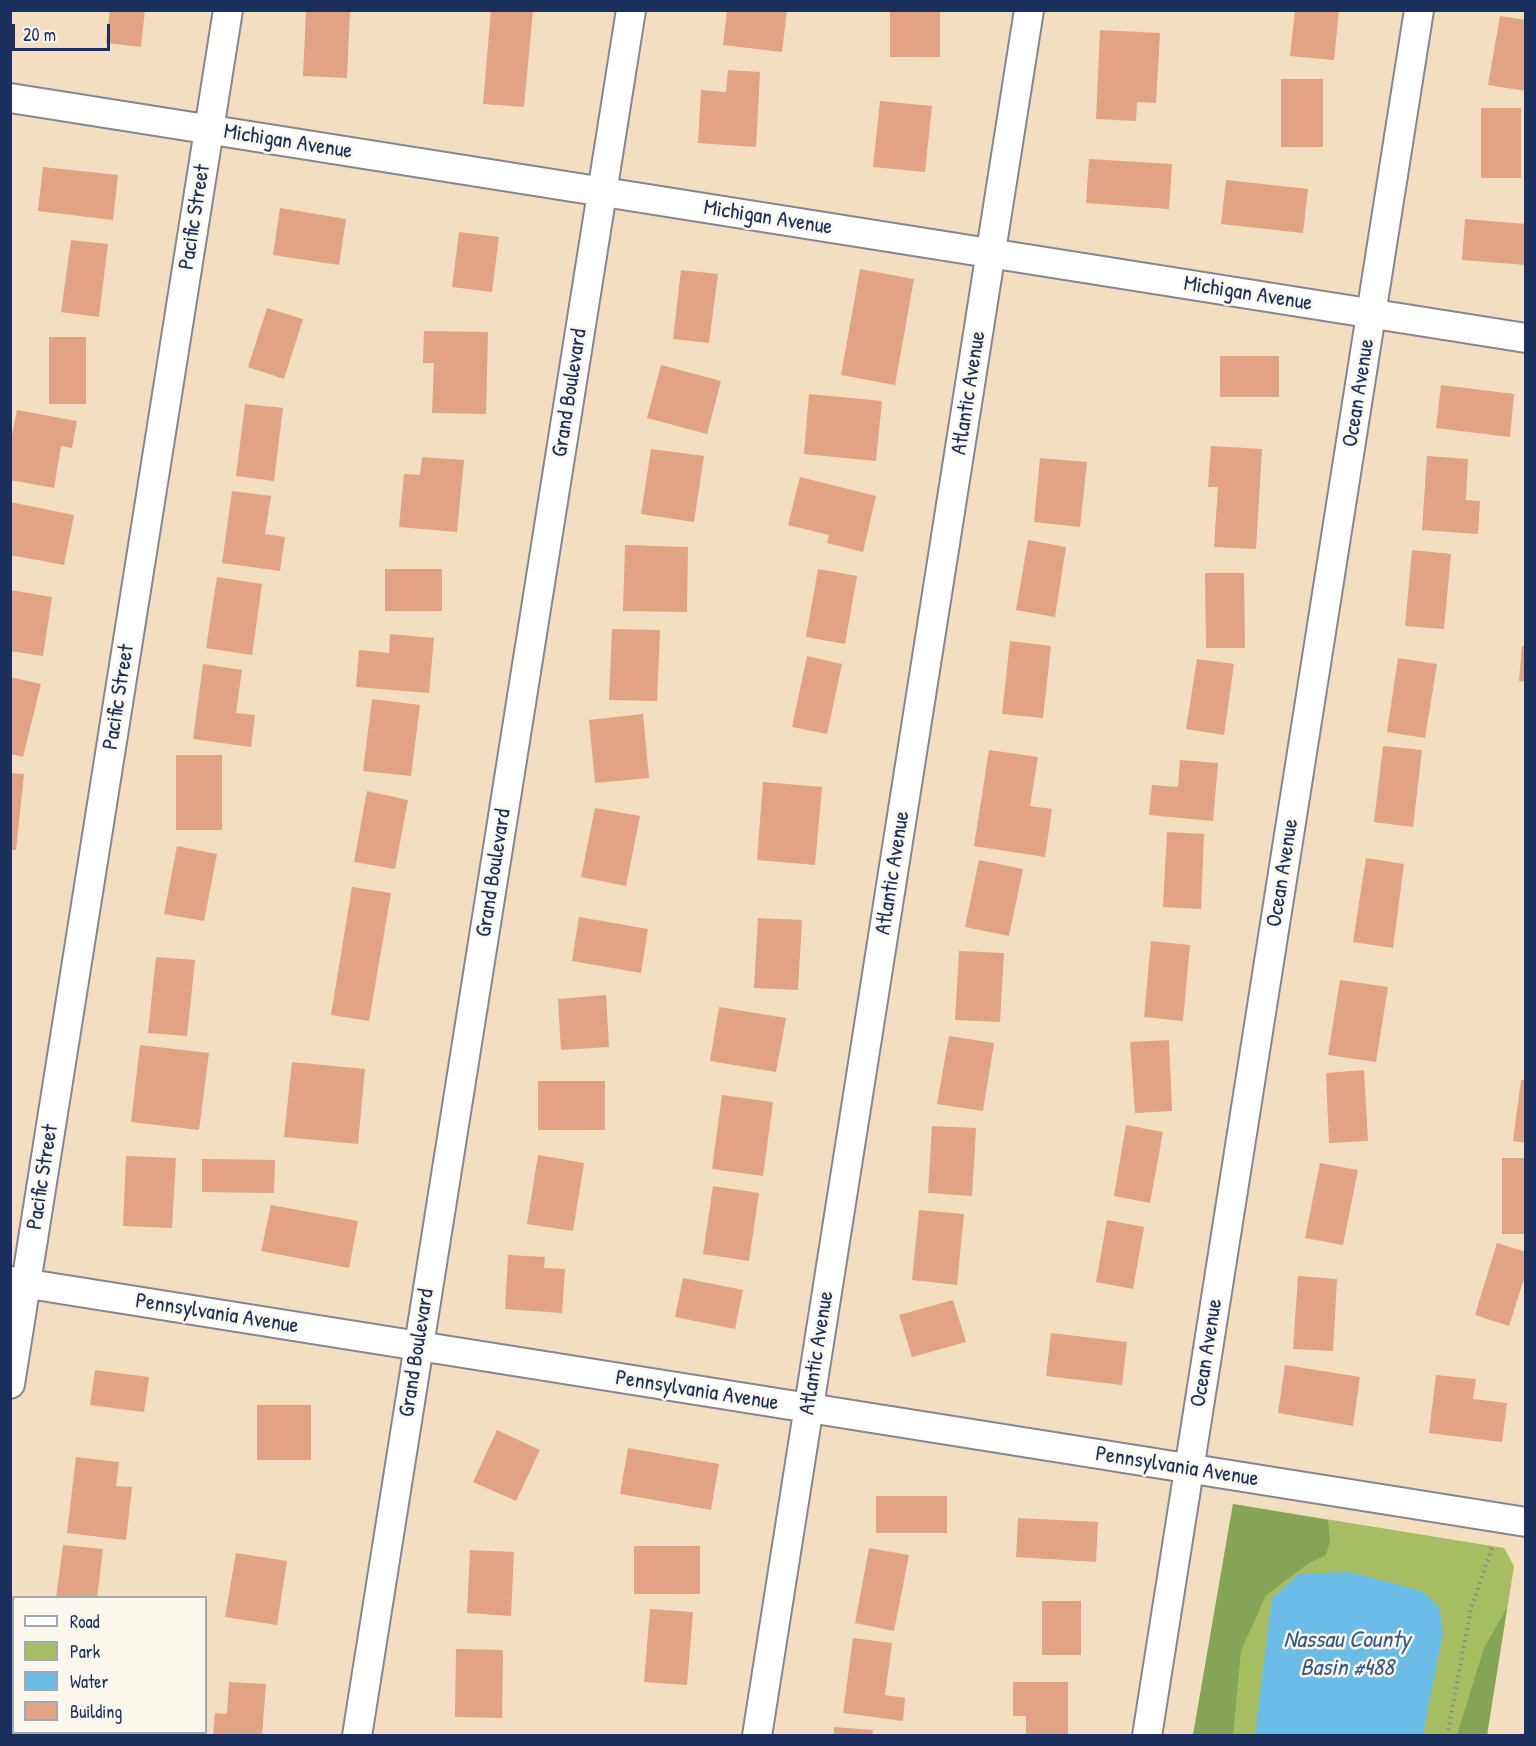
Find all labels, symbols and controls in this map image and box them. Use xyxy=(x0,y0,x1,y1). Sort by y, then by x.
scale bar xyxy=(15,12,112,50)
text: 20 m xyxy=(23,22,56,47)
street label: Michigan Avenue xyxy=(222,119,354,165)
street label: Pacific Street xyxy=(174,162,216,272)
street label: Michigan Avenue xyxy=(702,195,834,241)
street label: Michigan Avenue xyxy=(1182,271,1314,317)
street label: Grand Boulevard xyxy=(547,327,593,459)
street label: Atlantic Avenue xyxy=(946,329,992,457)
street label: Ocean Avenue xyxy=(1337,337,1381,449)
street label: Pacific Street xyxy=(98,642,140,752)
street label: Grand Boulevard xyxy=(471,807,517,939)
street label: Atlantic Avenue xyxy=(870,809,916,937)
street label: Ocean Avenue xyxy=(1261,817,1305,929)
street label: Pacific Street xyxy=(22,1122,64,1232)
street label: Grand Boulevard xyxy=(394,1287,440,1419)
street label: Pennsylvania Avenue xyxy=(134,1288,300,1340)
street label: Atlantic Avenue xyxy=(794,1289,840,1417)
street label: Ocean Avenue xyxy=(1185,1297,1229,1409)
street label: Pennsylvania Avenue xyxy=(614,1365,780,1417)
street label: Pennsylvania Avenue xyxy=(1094,1441,1260,1493)
legend xyxy=(12,1596,207,1734)
text: Road xyxy=(70,1609,100,1634)
water label: Nassau County Basin #488 xyxy=(1284,1627,1410,1683)
text: Park xyxy=(70,1639,100,1664)
text: Water xyxy=(70,1669,108,1694)
text: Building xyxy=(70,1699,122,1724)

